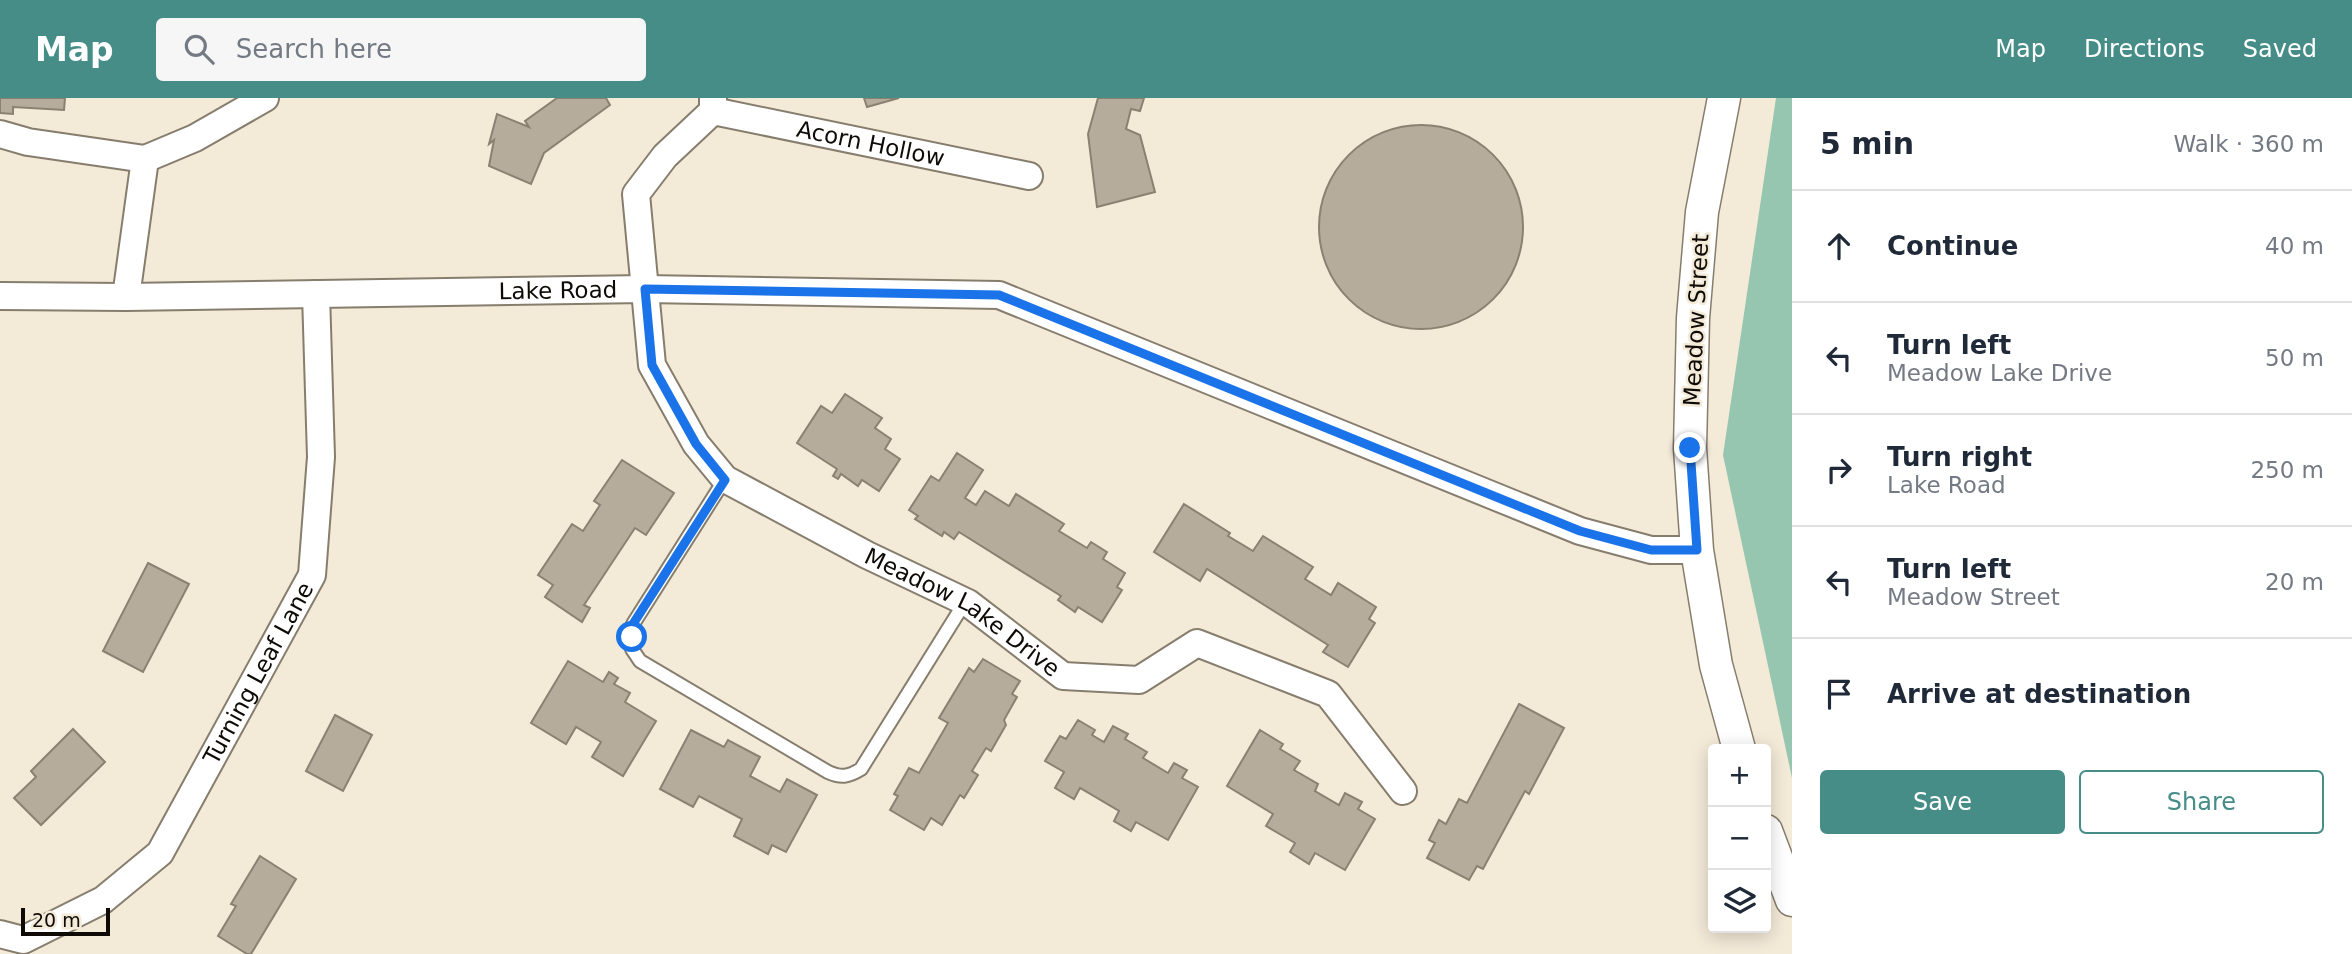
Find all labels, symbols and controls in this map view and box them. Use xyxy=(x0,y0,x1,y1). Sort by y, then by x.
search box xyxy=(156,18,646,81)
text: Map xyxy=(35,30,114,69)
icon: search xyxy=(180,30,218,68)
text: Search here xyxy=(236,34,392,64)
text: Map xyxy=(1995,35,2046,63)
text: Directions xyxy=(2084,35,2205,63)
text: Saved xyxy=(2243,35,2317,63)
street label: Acorn Hollow xyxy=(795,116,947,171)
text: 5 min xyxy=(1820,126,1914,161)
text: Walk · 360 m xyxy=(2173,131,2324,157)
icon: ahead xyxy=(1820,227,1858,265)
text: Continue xyxy=(1887,231,2018,261)
street label: Meadow Street xyxy=(1678,233,1714,407)
text: 40 m xyxy=(2265,233,2324,259)
street label: Lake Road xyxy=(498,276,617,304)
text: Turn left xyxy=(1887,330,2011,360)
icon: left xyxy=(1820,339,1858,377)
text: 50 m xyxy=(2265,345,2324,371)
text: Meadow Lake Drive xyxy=(1887,360,2112,386)
route end xyxy=(1674,432,1705,463)
text: Turn right xyxy=(1887,442,2032,472)
icon: right xyxy=(1820,451,1858,489)
text: 250 m xyxy=(2250,457,2324,483)
text: Lake Road xyxy=(1887,472,2006,498)
street label: Meadow Lake Drive xyxy=(861,543,1065,682)
text: Turn left xyxy=(1887,554,2011,584)
icon: left xyxy=(1820,563,1858,601)
text: 20 m xyxy=(2265,569,2324,595)
street label: Turning Leaf Lane xyxy=(198,578,319,770)
text: Meadow Street xyxy=(1887,584,2060,610)
route start xyxy=(616,621,647,652)
icon: arrive xyxy=(1820,675,1858,713)
text: Arrive at destination xyxy=(1887,679,2191,709)
map controls xyxy=(1708,744,1771,933)
button: + xyxy=(1708,744,1771,807)
button: Save xyxy=(1820,770,2065,834)
button: Share xyxy=(2079,770,2324,834)
button: − xyxy=(1708,807,1771,870)
button: layers xyxy=(1708,870,1771,933)
scale bar xyxy=(21,905,110,937)
text: 20 m xyxy=(32,909,81,931)

